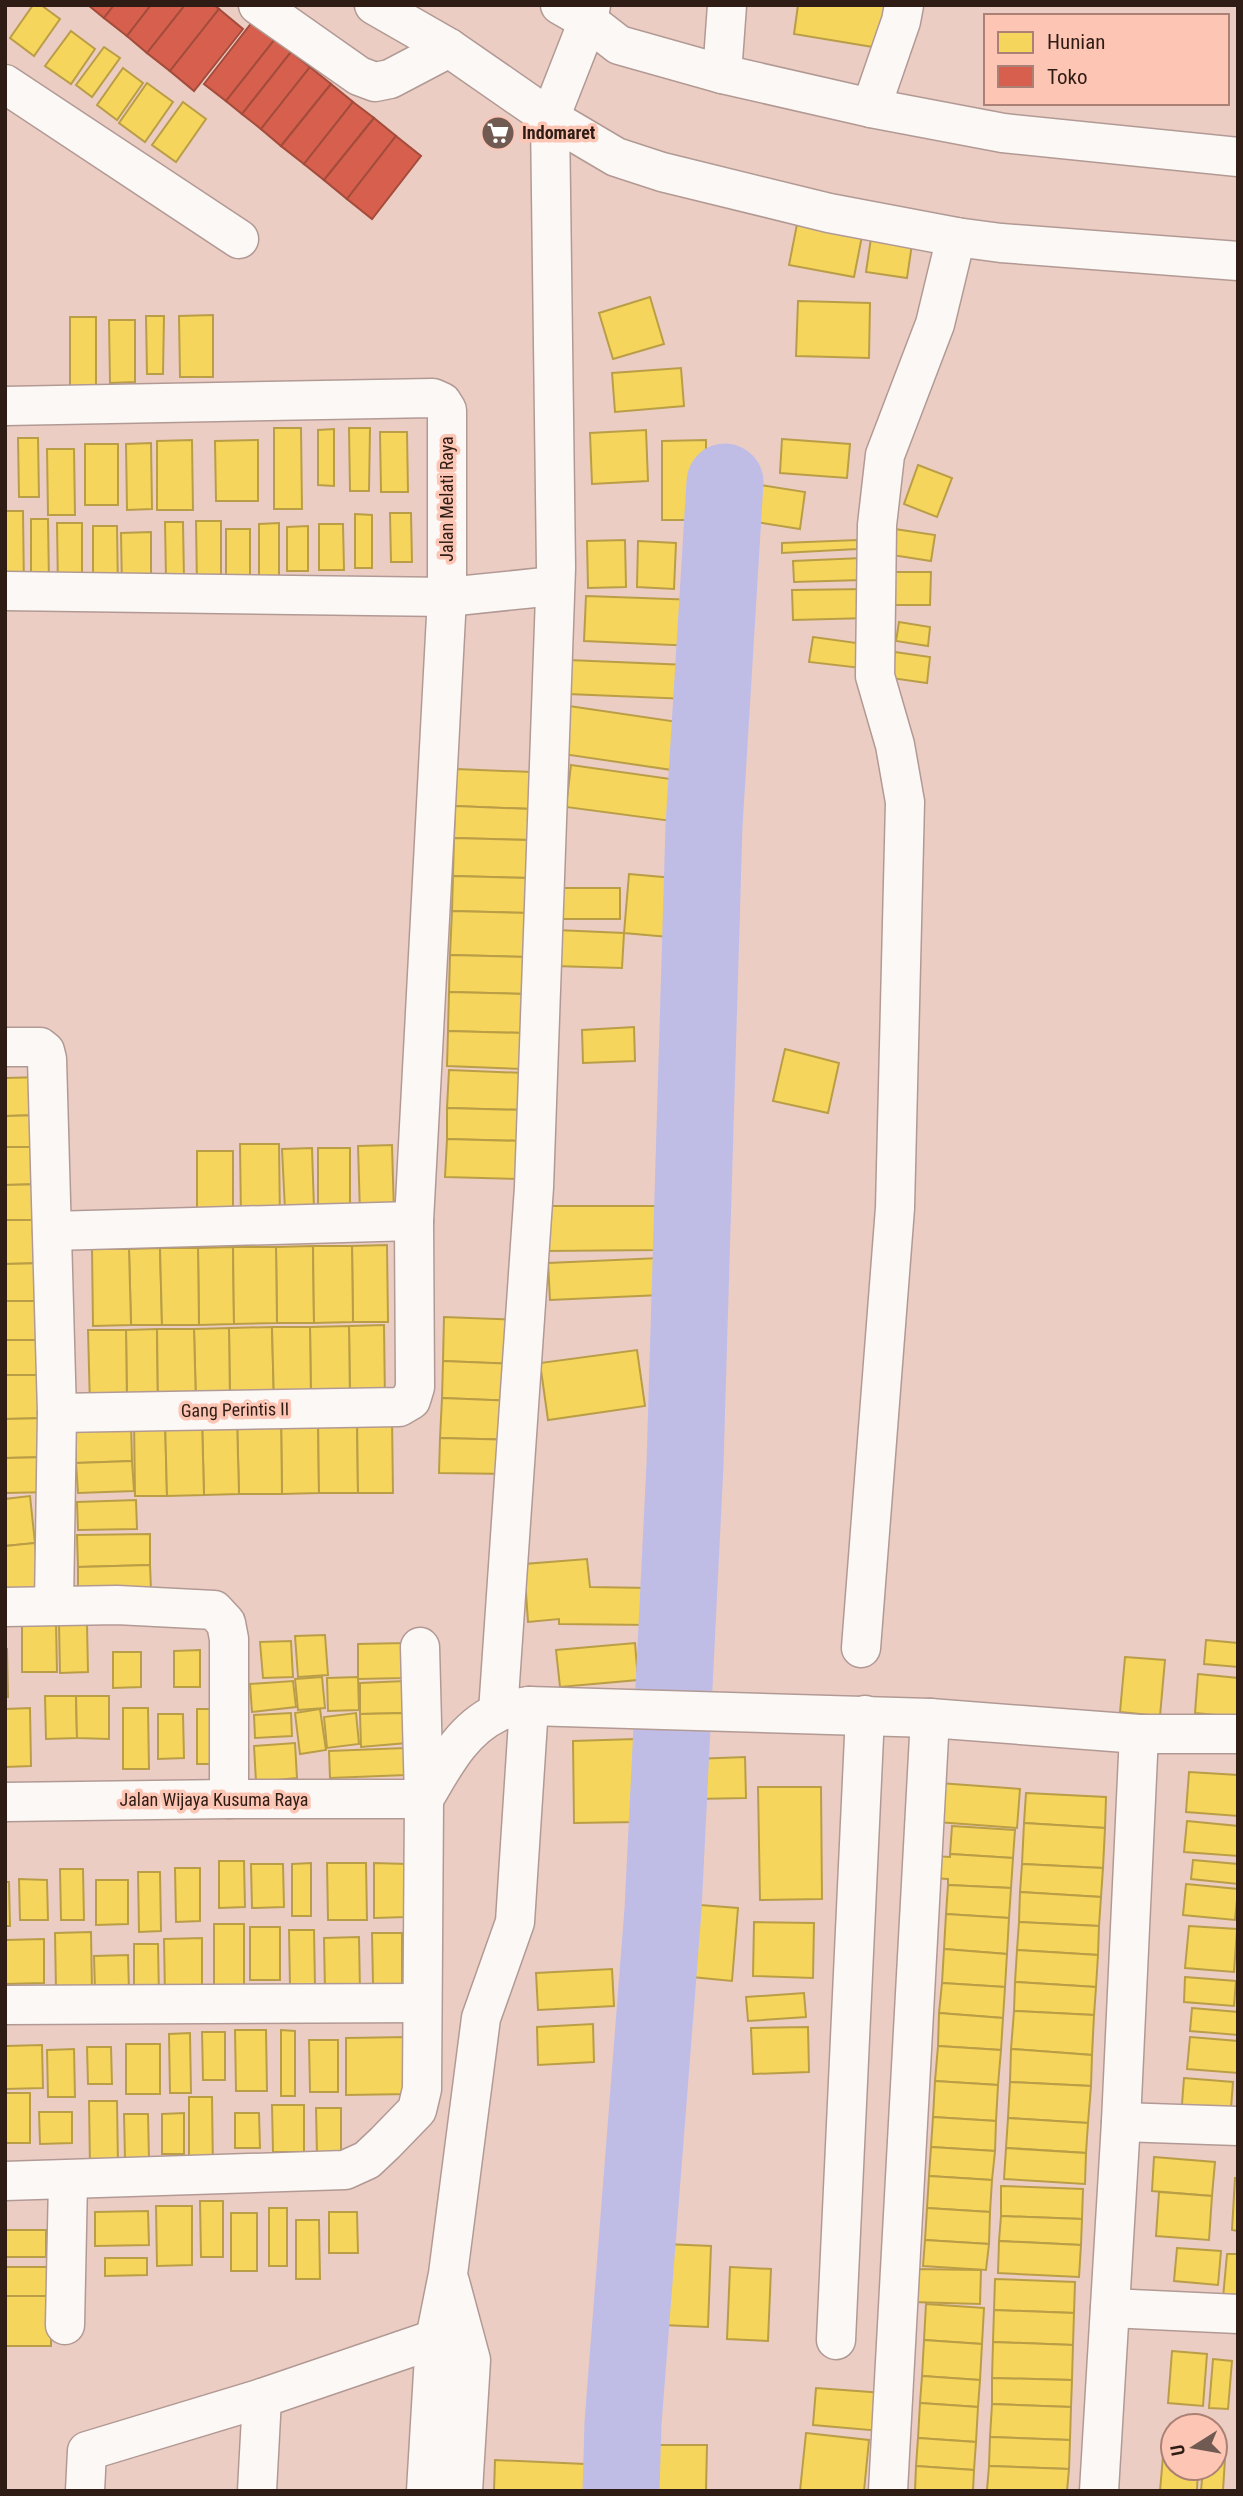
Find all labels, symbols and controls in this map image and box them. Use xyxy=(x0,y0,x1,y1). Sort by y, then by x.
legend xyxy=(984,14,1229,105)
text: Hunian xyxy=(1047,30,1105,54)
text: Toko xyxy=(1047,65,1087,89)
supermarket icon: Indomaret xyxy=(479,114,517,152)
place label: Indomaret xyxy=(522,122,596,143)
street label: Jalan Melati Raya xyxy=(436,436,457,562)
street label: Gang Perintis II xyxy=(181,1398,289,1421)
street label: Jalan Wijaya Kusuma Raya xyxy=(120,1789,308,1810)
north arrow xyxy=(1159,2412,1229,2482)
text: U xyxy=(1165,2443,1190,2458)

